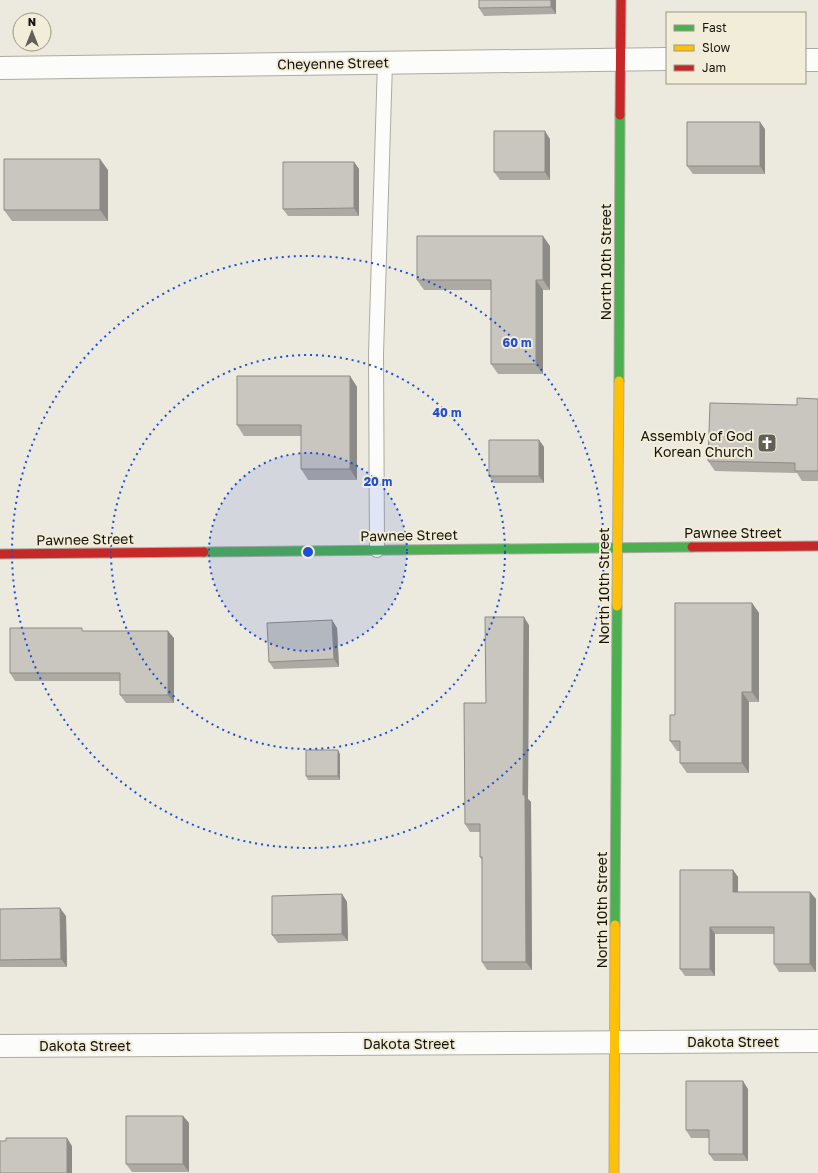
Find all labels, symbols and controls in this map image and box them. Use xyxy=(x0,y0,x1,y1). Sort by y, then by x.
north arrow xyxy=(12,12,52,52)
legend xyxy=(666,12,806,84)
text: N xyxy=(28,15,36,28)
text: Fast xyxy=(702,20,727,35)
text: Slow xyxy=(702,40,730,55)
street label: Cheyenne Street xyxy=(277,54,389,72)
text: Jam xyxy=(702,60,726,75)
street label: North 10th Street xyxy=(597,203,614,321)
text: 60 m xyxy=(503,335,531,350)
text: 40 m xyxy=(433,405,461,420)
place label: Assembly of God Korean Church xyxy=(640,427,753,460)
church icon: Assembly of God Korean Church xyxy=(756,432,778,454)
text: 20 m xyxy=(364,474,392,489)
street label: Pawnee Street xyxy=(684,524,782,541)
street label: Pawnee Street xyxy=(360,526,458,544)
street label: North 10th Street xyxy=(595,527,612,645)
street label: Pawnee Street xyxy=(36,530,134,548)
centre of rings xyxy=(301,545,315,559)
street label: North 10th Street xyxy=(593,851,610,969)
street label: Dakota Street xyxy=(687,1033,779,1050)
street label: Dakota Street xyxy=(363,1035,455,1052)
street label: Dakota Street xyxy=(39,1037,131,1054)

